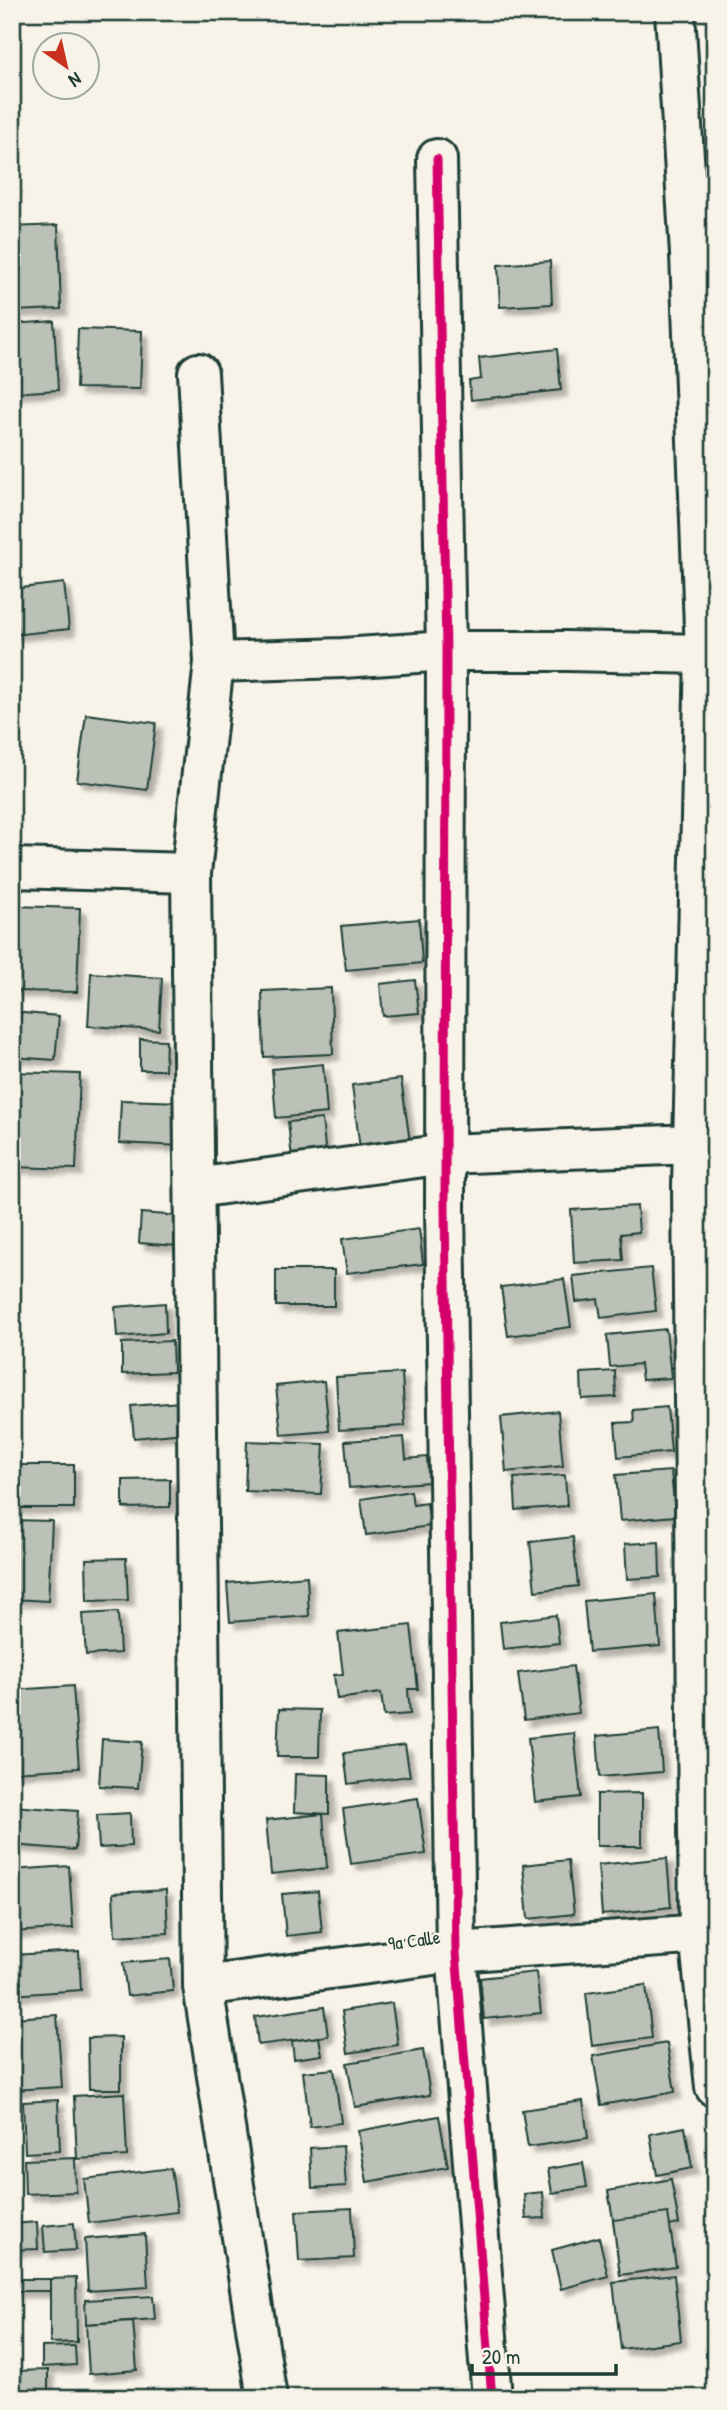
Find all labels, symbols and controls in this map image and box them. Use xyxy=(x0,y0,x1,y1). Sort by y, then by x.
north arrow xyxy=(32,32,102,102)
text: N xyxy=(64,66,87,94)
street label: 9a Calle xyxy=(386,1923,442,1957)
scale bar xyxy=(472,2333,615,2377)
text: 20 m xyxy=(482,2342,520,2371)

